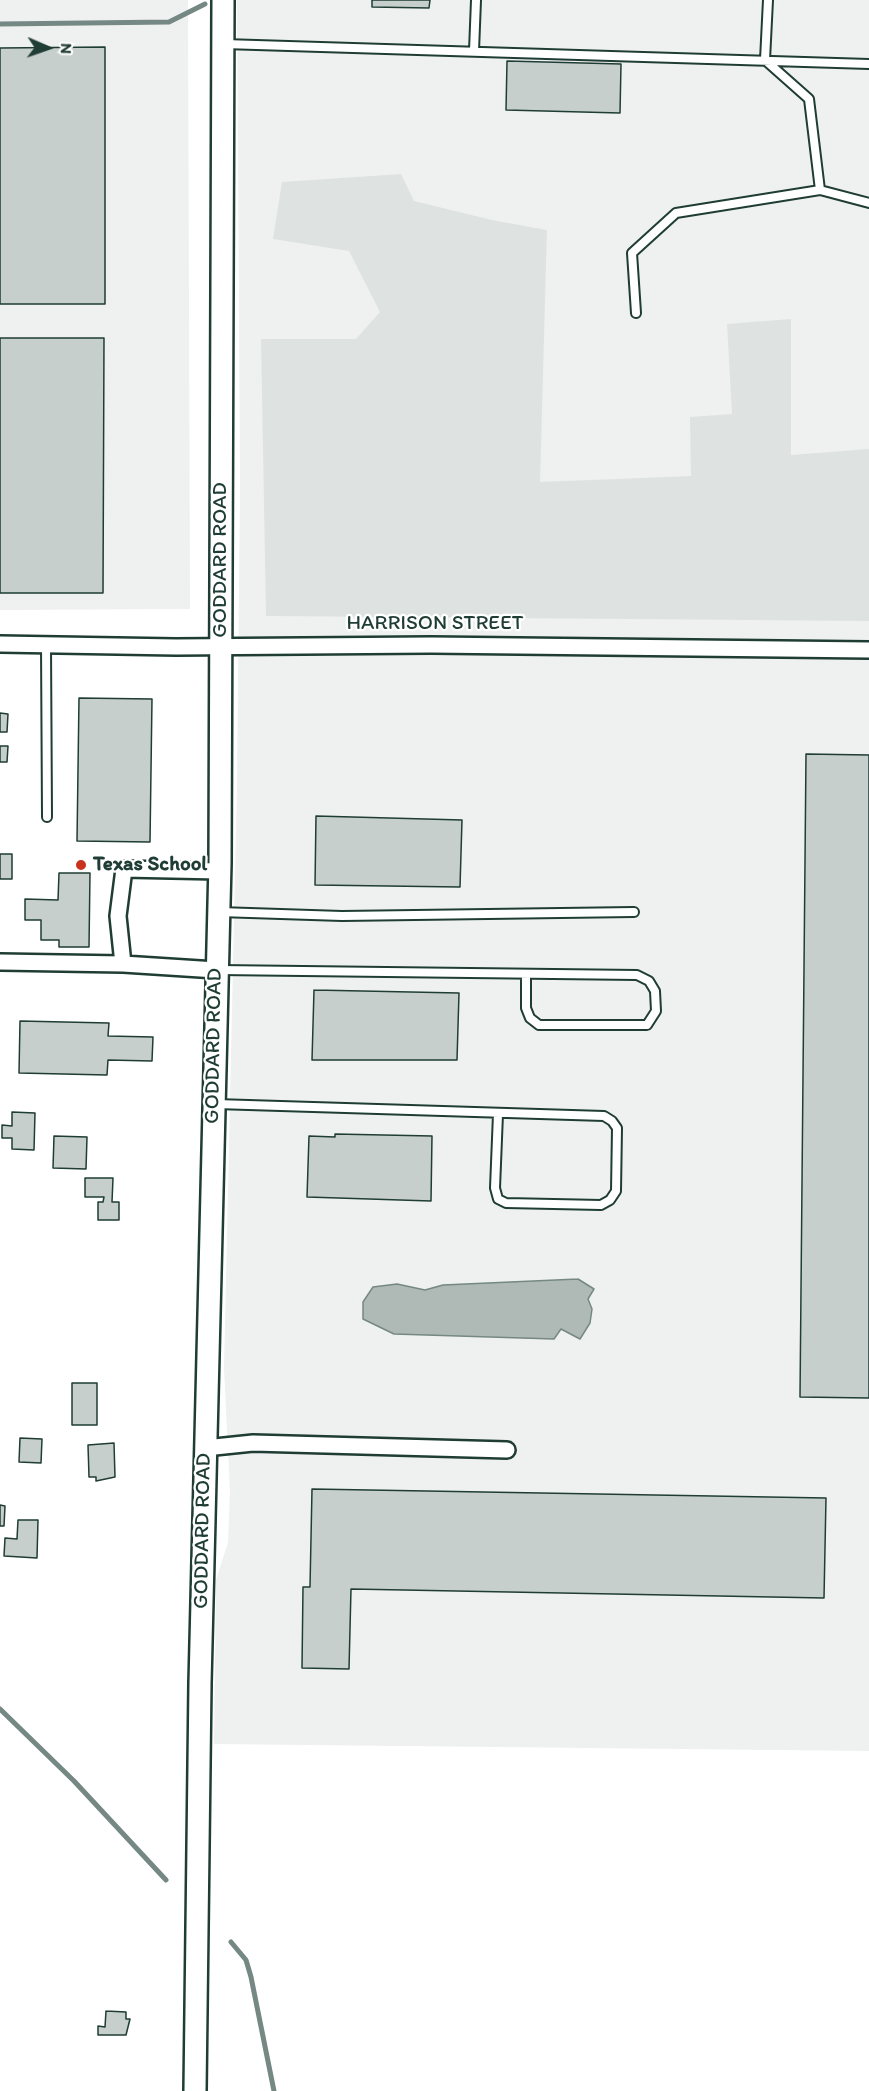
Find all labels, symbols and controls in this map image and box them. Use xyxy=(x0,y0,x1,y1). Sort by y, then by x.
north arrow xyxy=(18,18,78,78)
text: N xyxy=(57,43,76,54)
street label: GODDARD ROAD xyxy=(208,482,234,638)
street label: HARRISON STREET xyxy=(347,611,523,637)
place label: Texas School xyxy=(93,852,207,878)
marker: Texas School xyxy=(74,858,88,872)
street label: GODDARD ROAD xyxy=(200,968,228,1124)
street label: GODDARD ROAD xyxy=(189,1453,217,1609)

